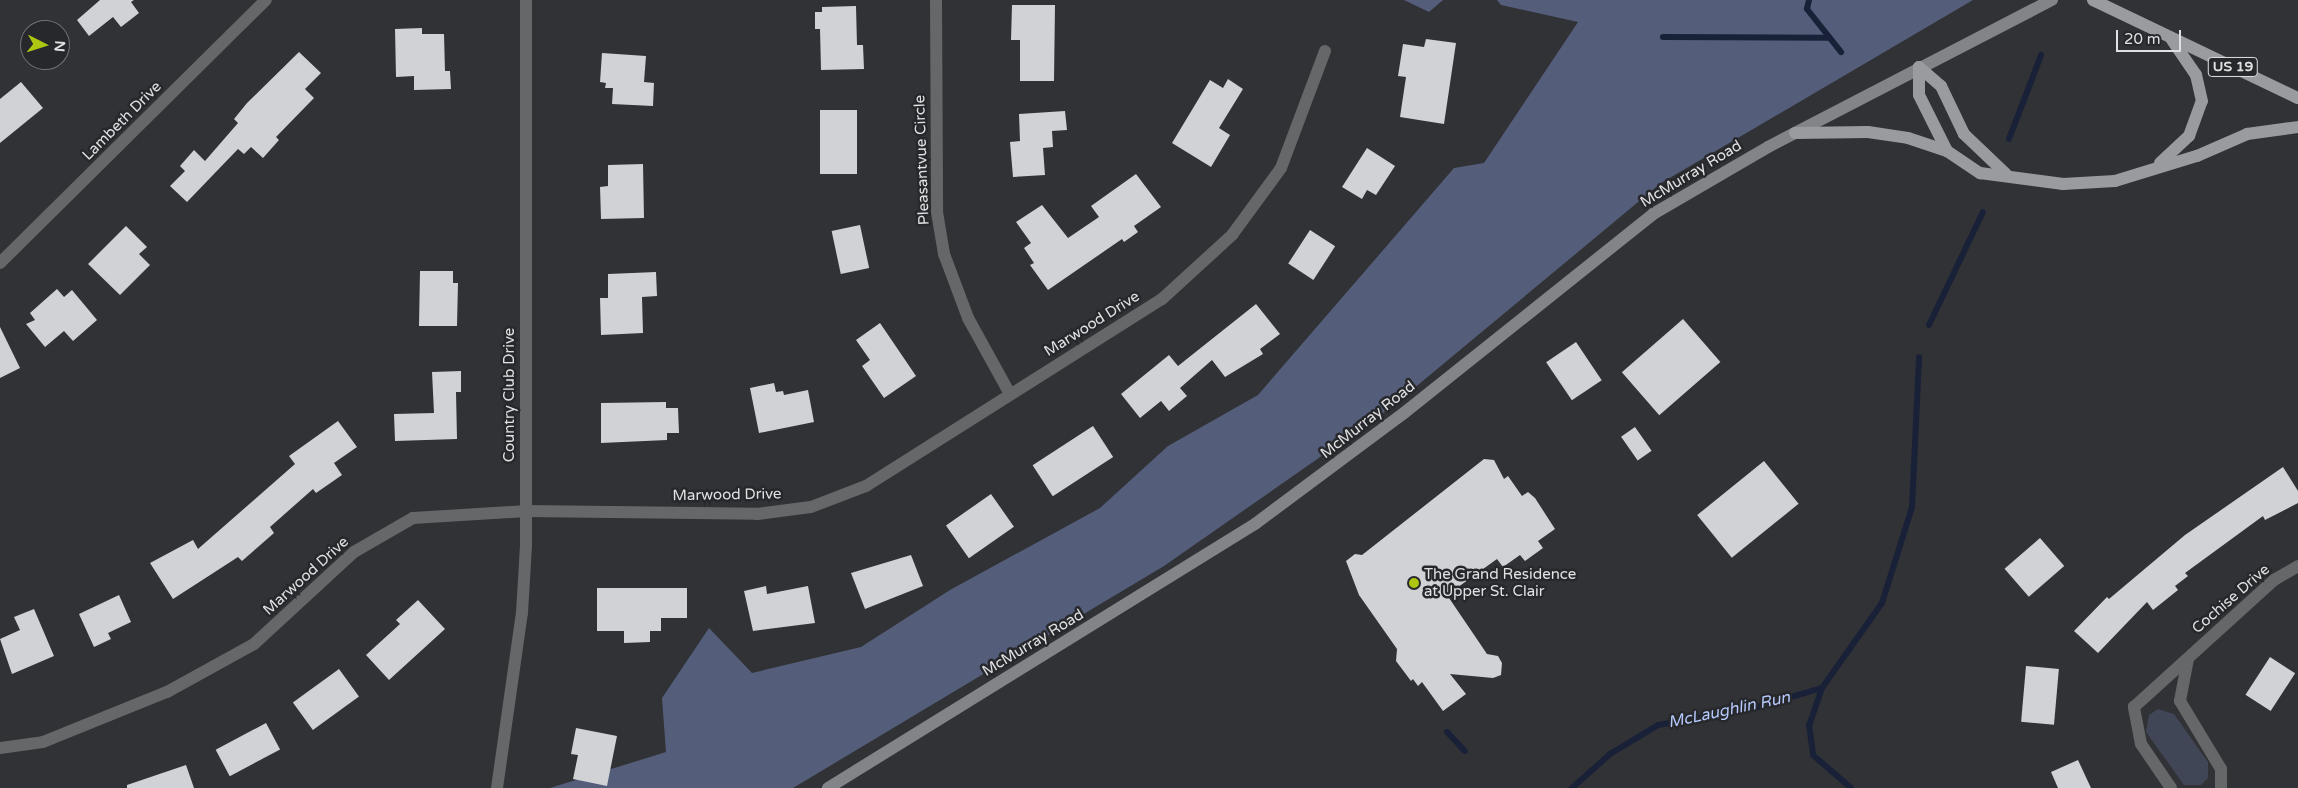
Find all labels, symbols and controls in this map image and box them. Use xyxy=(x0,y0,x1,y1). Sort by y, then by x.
north arrow xyxy=(20,20,70,70)
scale bar xyxy=(2118,20,2183,52)
text: 20 m xyxy=(2124,30,2161,48)
text: N xyxy=(50,40,68,53)
road number: US 19 xyxy=(2207,56,2259,78)
street label: Lambeth Drive xyxy=(79,78,165,164)
street label: Pleasantvue Circle xyxy=(911,95,933,225)
street label: McMurray Road xyxy=(1637,137,1745,211)
street label: Marwood Drive xyxy=(1041,287,1143,361)
street label: Country Club Drive xyxy=(501,328,519,462)
street label: McMurray Road xyxy=(1317,377,1419,463)
street label: Marwood Drive xyxy=(672,485,782,505)
street label: Marwood Drive xyxy=(259,533,353,619)
street label: Cochise Drive xyxy=(2189,560,2273,638)
place label: The Grand Residence at Upper St. Clair xyxy=(1424,565,1576,600)
marker: The Grand Residence at Upper St. Clair xyxy=(1408,577,1420,589)
street label: McMurray Road xyxy=(979,606,1087,680)
water label: McLaughlin Run xyxy=(1666,688,1792,732)

